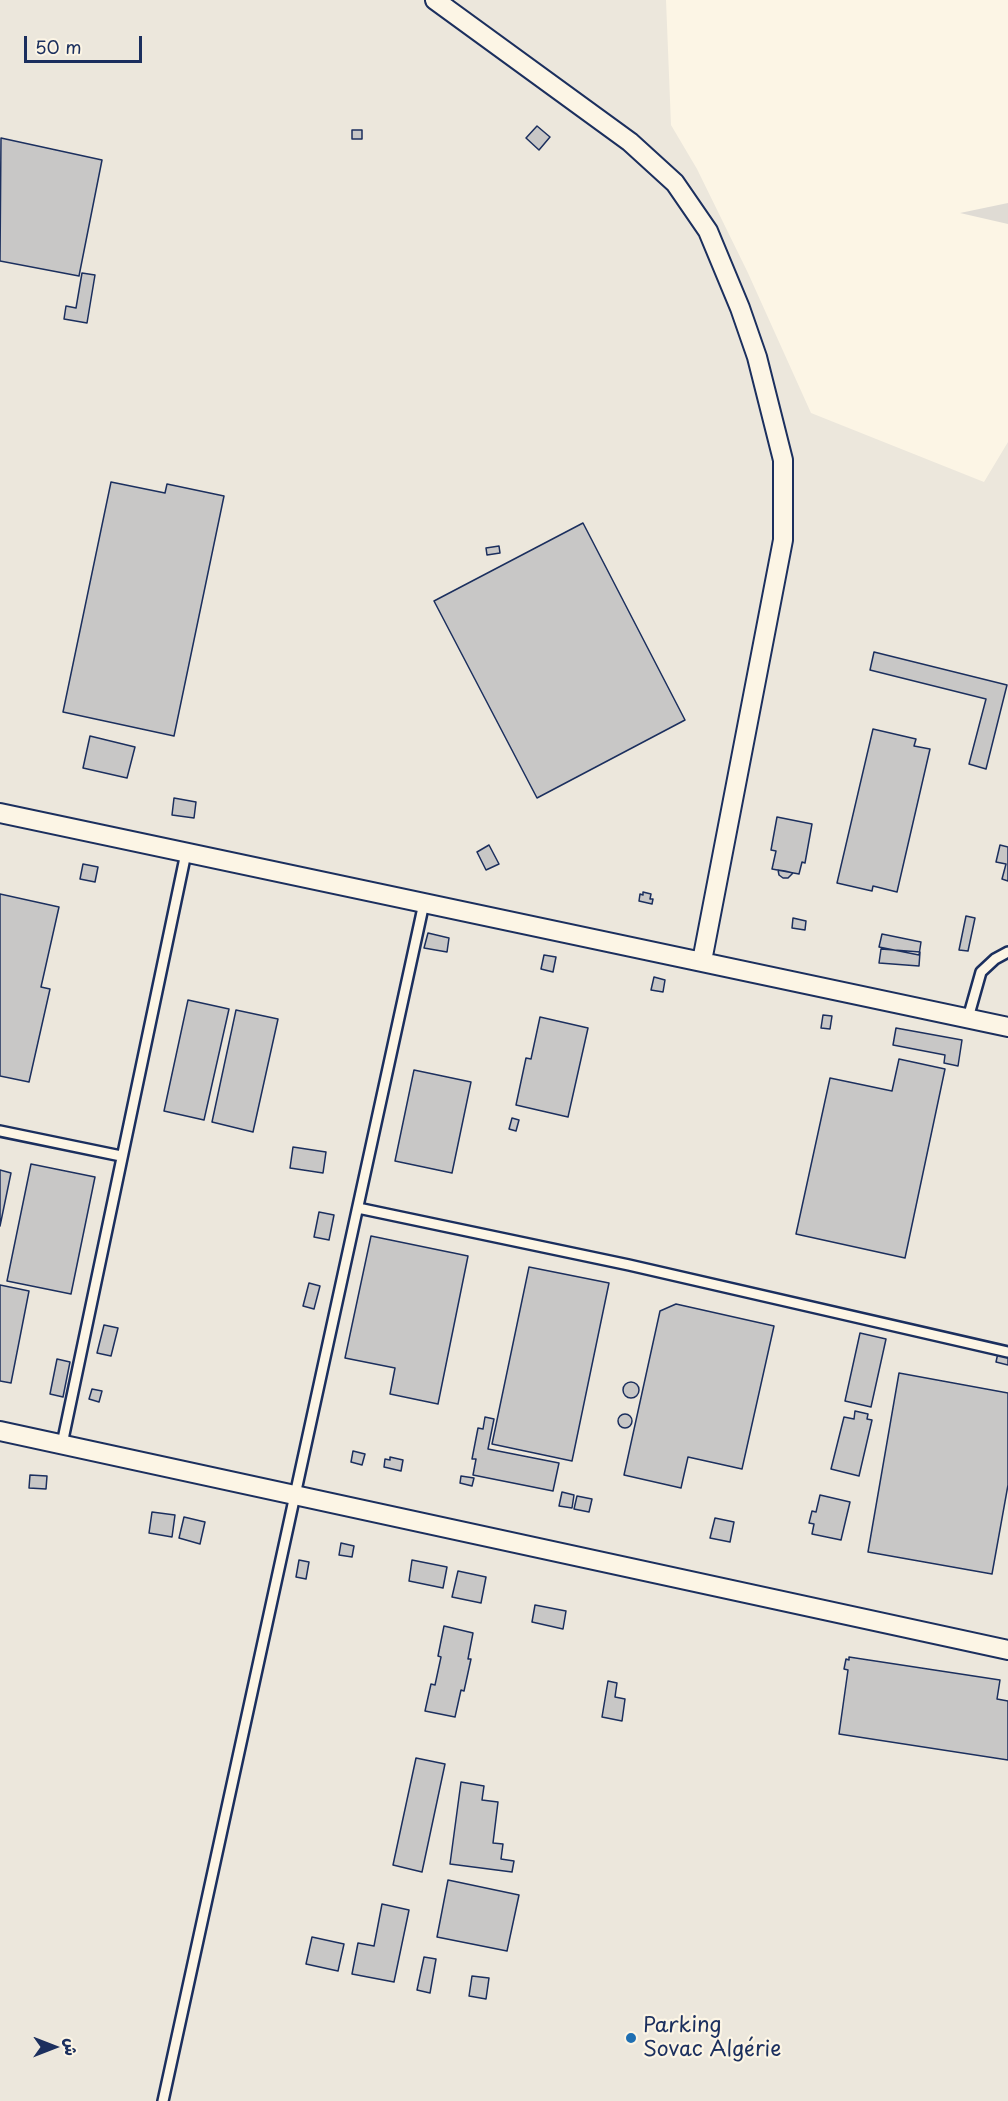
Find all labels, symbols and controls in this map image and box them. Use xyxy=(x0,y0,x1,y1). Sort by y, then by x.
scale bar xyxy=(27,24,146,62)
text: 50 m xyxy=(35,33,82,60)
place label: Parking Sovac Algérie xyxy=(643,2013,781,2063)
north arrow xyxy=(24,2017,84,2077)
marker: Parking Sovac Algérie xyxy=(624,2031,638,2045)
text: ش xyxy=(60,2038,84,2056)

